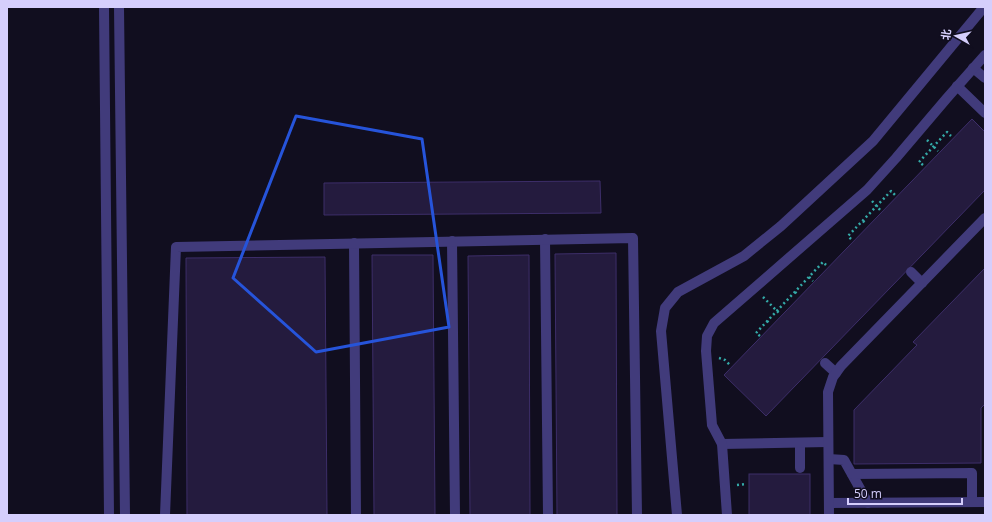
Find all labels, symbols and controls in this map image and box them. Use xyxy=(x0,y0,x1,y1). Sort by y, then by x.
north arrow xyxy=(936,16,976,56)
text: 北 xyxy=(937,28,954,41)
scale bar xyxy=(848,480,962,506)
text: 50 m xyxy=(854,485,882,502)

